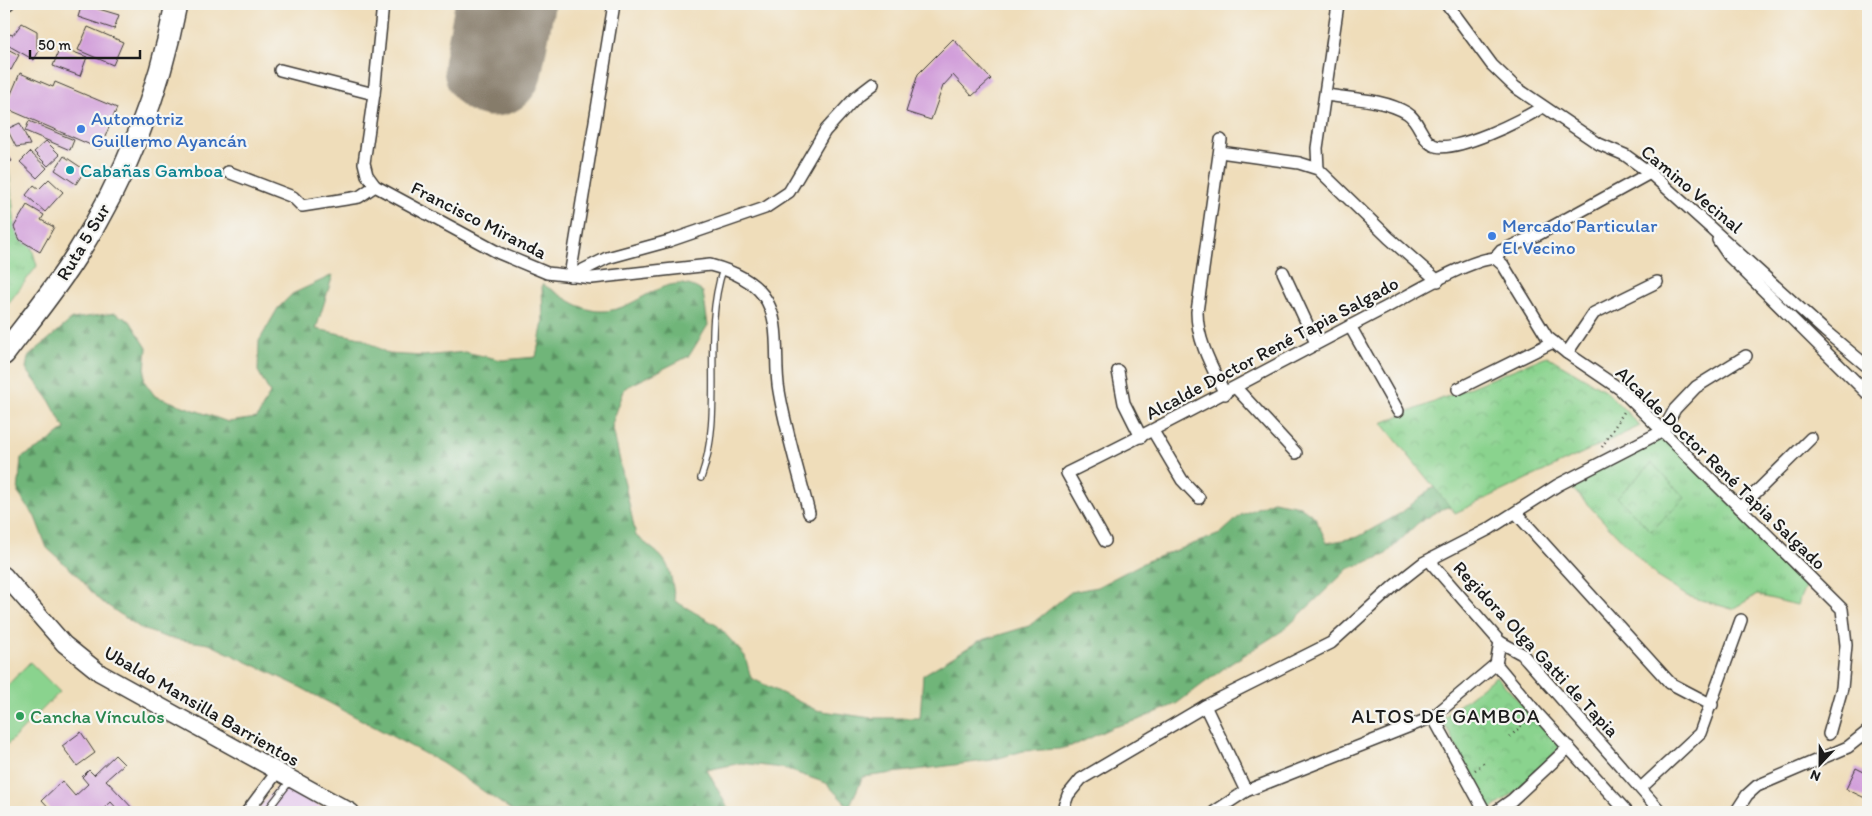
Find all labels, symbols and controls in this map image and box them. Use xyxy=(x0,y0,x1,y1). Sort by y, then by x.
scale bar xyxy=(30,28,140,60)
text: 50 m xyxy=(38,36,71,54)
place label: Automotriz Guillermo Ayancán xyxy=(91,107,247,152)
marker: Automotriz Guillermo Ayancán xyxy=(75,123,87,135)
street label: Camino Vecinal xyxy=(1636,140,1748,239)
place label: Cabañas Gamboa xyxy=(80,159,223,182)
marker: Cabañas Gamboa xyxy=(64,164,76,176)
street label: Francisco Miranda xyxy=(407,176,551,264)
street label: Ruta 5 Sur xyxy=(51,199,115,285)
place label: Mercado Particular El Vecino xyxy=(1502,214,1658,259)
marker: Mercado Particular El Vecino xyxy=(1486,230,1498,242)
street label: Alcalde Doctor René Tapia Salgado xyxy=(1142,271,1402,425)
street label: Alcalde Doctor René Tapia Salgado xyxy=(1611,361,1831,575)
street label: Regidora Olga Gatti de Tapia xyxy=(1448,556,1624,742)
street label: Ubaldo Mansilla Barrientos xyxy=(100,641,304,771)
district label: ALTOS DE GAMBOA xyxy=(1351,704,1541,728)
place label: Cancha Vínculos xyxy=(30,705,165,728)
marker: Cancha Vínculos xyxy=(14,710,26,722)
north arrow xyxy=(1794,738,1844,788)
text: N xyxy=(1808,766,1823,785)

